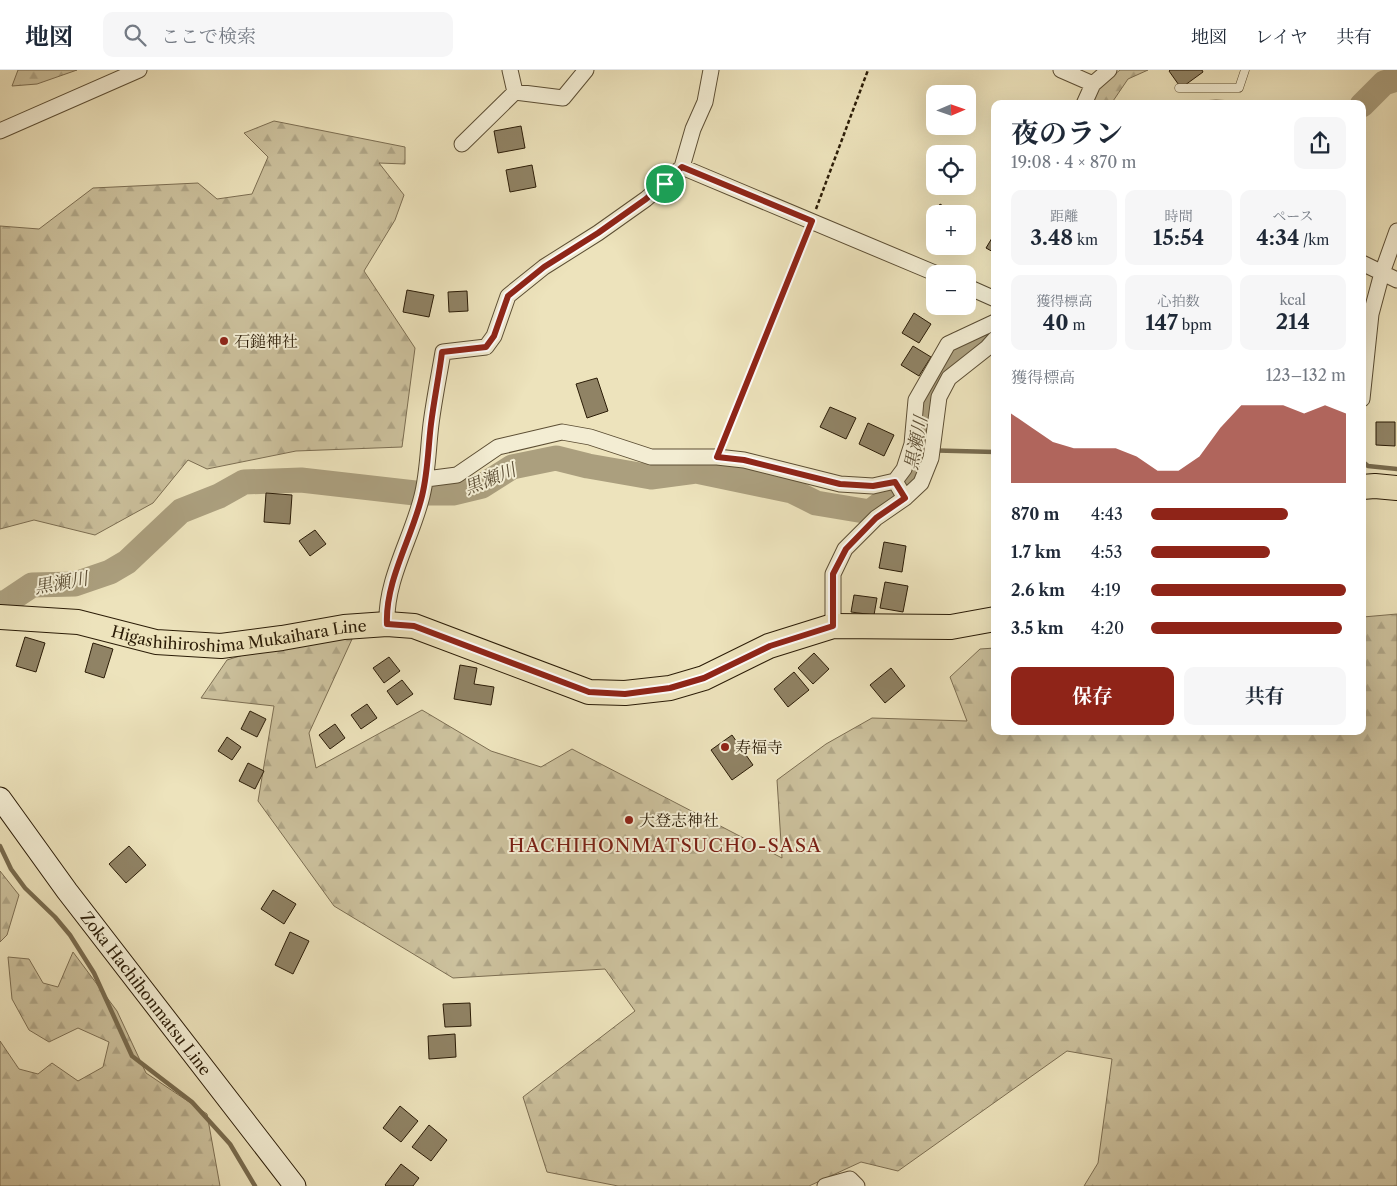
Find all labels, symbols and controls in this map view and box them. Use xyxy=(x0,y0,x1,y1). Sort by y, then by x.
search box xyxy=(103,12,453,57)
icon: search xyxy=(121,21,149,49)
text: 地図 xyxy=(25,22,73,51)
text: ここで検索 xyxy=(161,25,256,48)
text: 地図 xyxy=(1191,26,1227,48)
text: レイヤ xyxy=(1255,26,1308,48)
text: 共有 xyxy=(1336,26,1372,48)
north arrow xyxy=(926,85,976,135)
map controls xyxy=(926,85,976,315)
text: 夜のラン xyxy=(1011,116,1123,150)
button: share xyxy=(1294,117,1346,169)
button: locate xyxy=(926,145,976,195)
text: 19:08 · 4 × 870 m xyxy=(1011,152,1136,172)
pin xyxy=(644,163,686,205)
icon: arrive xyxy=(651,170,679,198)
button: + xyxy=(926,205,976,255)
text: 距離 xyxy=(1050,207,1078,225)
text: 時間 xyxy=(1164,207,1192,225)
text: ペース xyxy=(1272,207,1313,225)
text: 3.48 xyxy=(1030,225,1073,250)
text: 15:54 xyxy=(1153,225,1204,250)
text: 4:34 xyxy=(1256,225,1299,250)
text: km xyxy=(1073,231,1098,249)
text: /km xyxy=(1299,231,1329,249)
button: − xyxy=(926,265,976,315)
text: kcal xyxy=(1280,291,1306,309)
text: 獲得標高 xyxy=(1036,292,1092,310)
text: 心拍数 xyxy=(1157,292,1199,310)
text: 214 xyxy=(1276,309,1310,334)
text: 40 xyxy=(1043,310,1069,335)
text: 147 xyxy=(1145,310,1178,335)
text: m xyxy=(1069,316,1085,334)
text: bpm xyxy=(1178,316,1212,334)
place label: 石鎚神社 xyxy=(234,331,298,351)
marker: 石鎚神社 xyxy=(218,335,230,347)
text: 123–132 m xyxy=(1266,365,1346,385)
text: 獲得標高 xyxy=(1011,367,1075,387)
water label: 黒瀬川 xyxy=(900,412,932,472)
water label: 黒瀬川 xyxy=(461,458,521,499)
text: 870 m xyxy=(1011,504,1059,524)
text: 4:43 xyxy=(1091,504,1123,524)
text: 1.7 km xyxy=(1011,542,1061,562)
text: 4:53 xyxy=(1091,542,1122,562)
water label: 黒瀬川 xyxy=(33,567,91,599)
text: 2.6 km xyxy=(1011,580,1065,600)
text: 4:19 xyxy=(1091,580,1121,600)
street label: Higashihiroshima Mukaihara Line xyxy=(109,615,367,656)
text: 3.5 km xyxy=(1011,618,1064,638)
text: 4:20 xyxy=(1091,618,1124,638)
button: 保存 xyxy=(1011,667,1174,725)
button: 共有 xyxy=(1184,667,1346,725)
place label: 寿福寺 xyxy=(735,737,783,757)
marker: 寿福寺 xyxy=(719,741,731,753)
place label: 大登志神社 xyxy=(639,810,719,830)
marker: 大登志神社 xyxy=(623,814,635,826)
district label: HACHIHONMATSUCHO-SASA xyxy=(508,834,822,857)
street label: Zoka Hachihonmatsu Line xyxy=(77,907,216,1079)

